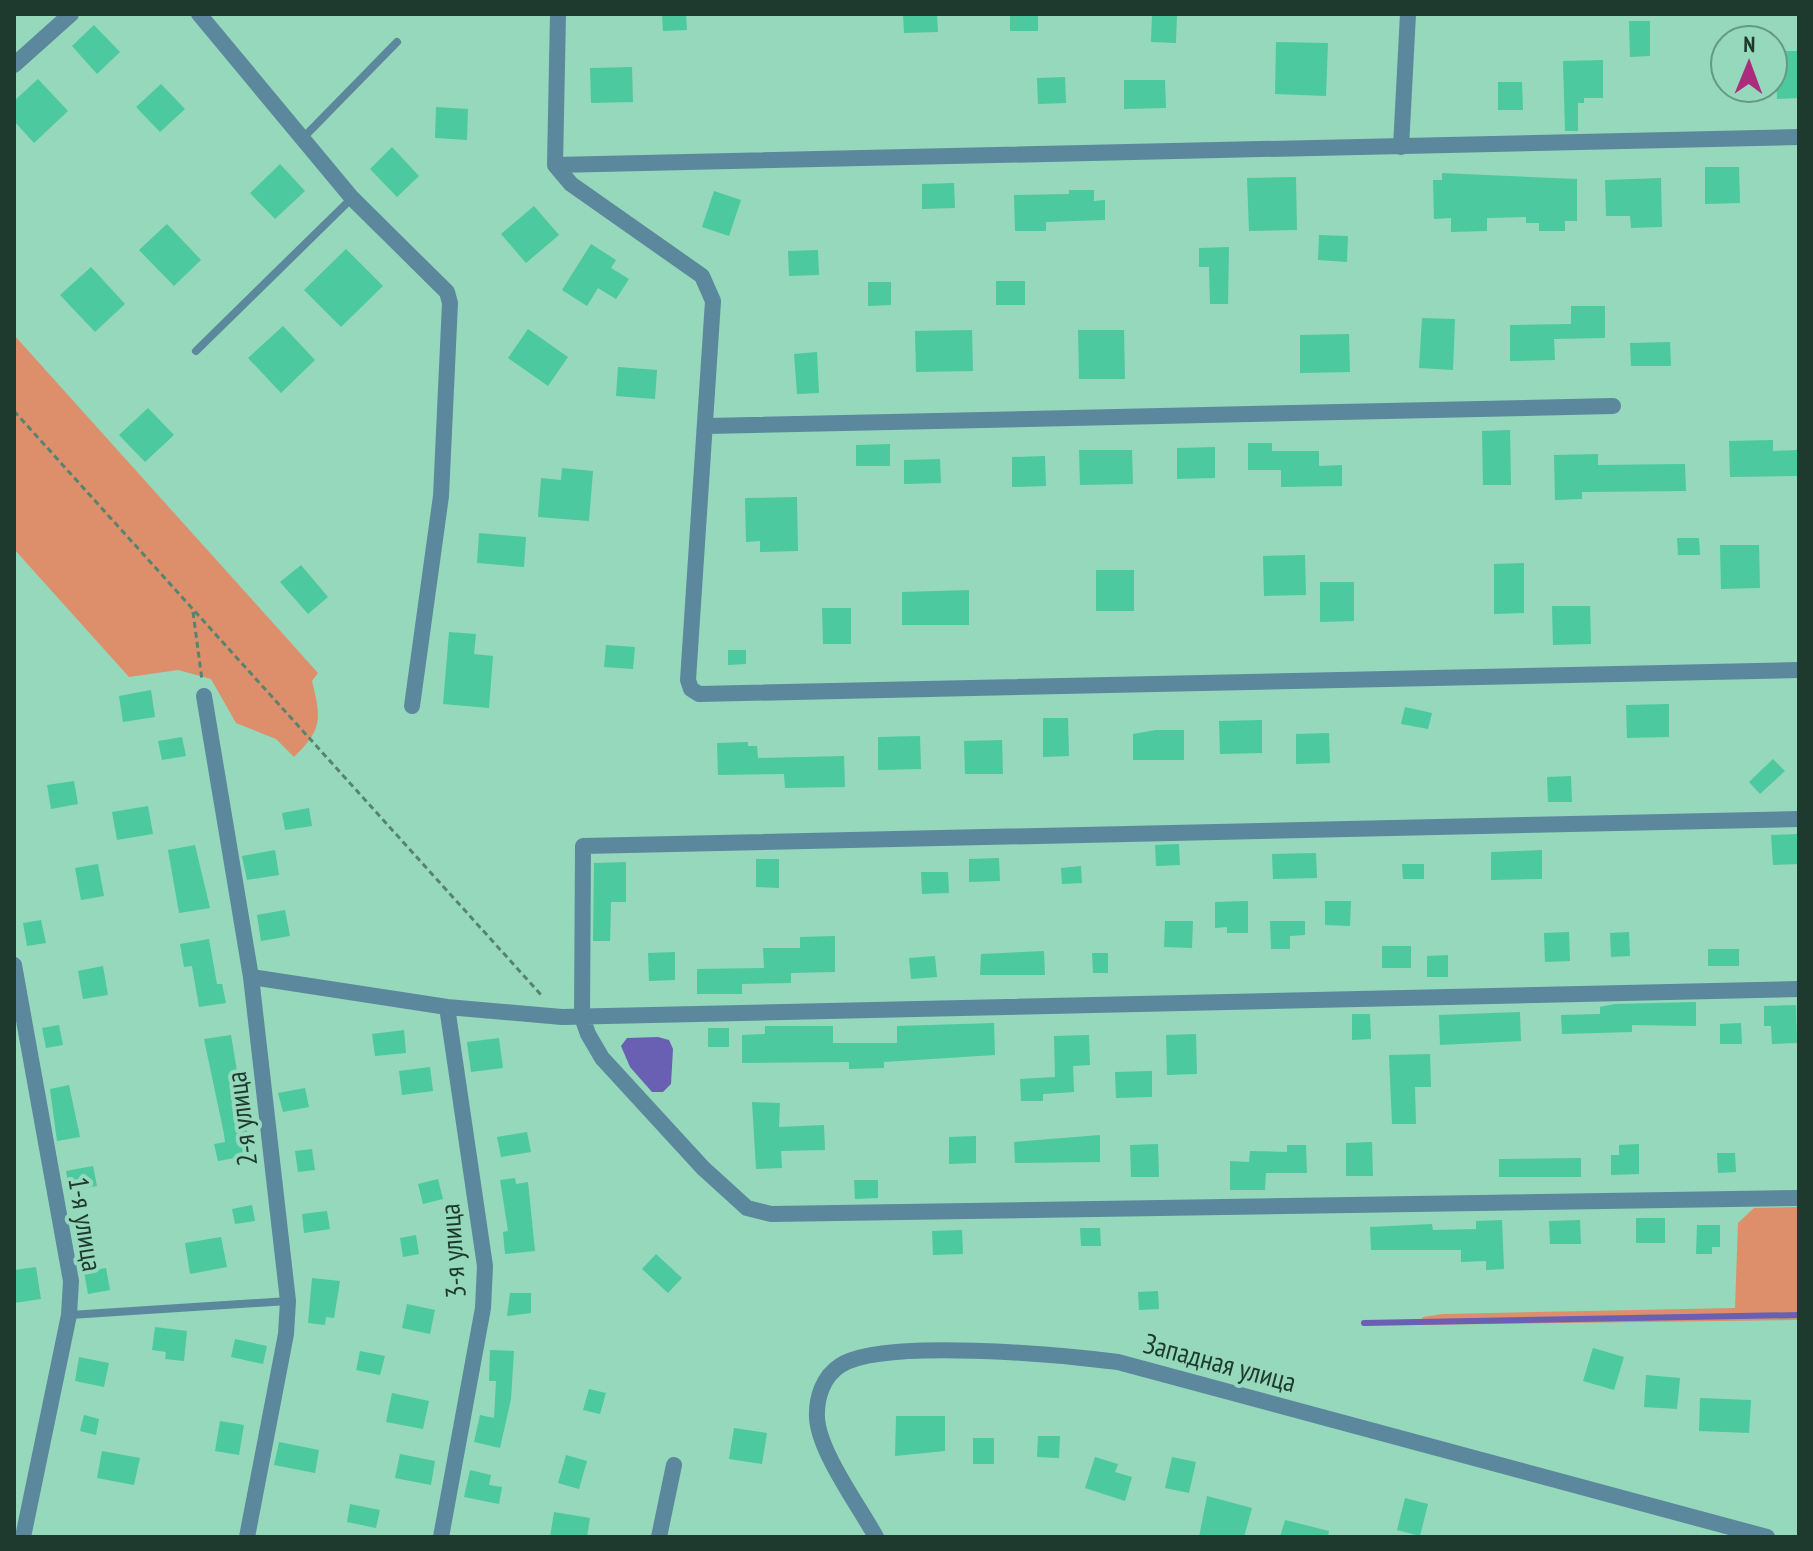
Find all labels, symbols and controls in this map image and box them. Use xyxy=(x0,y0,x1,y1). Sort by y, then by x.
north arrow xyxy=(1709,24,1789,104)
text: N xyxy=(1743,30,1756,58)
street label: 2-я улица xyxy=(217,1070,265,1168)
street label: 1-я улица xyxy=(60,1174,112,1274)
street label: 3-я улица xyxy=(430,1202,474,1300)
street label: Западная улица xyxy=(1140,1324,1300,1400)

